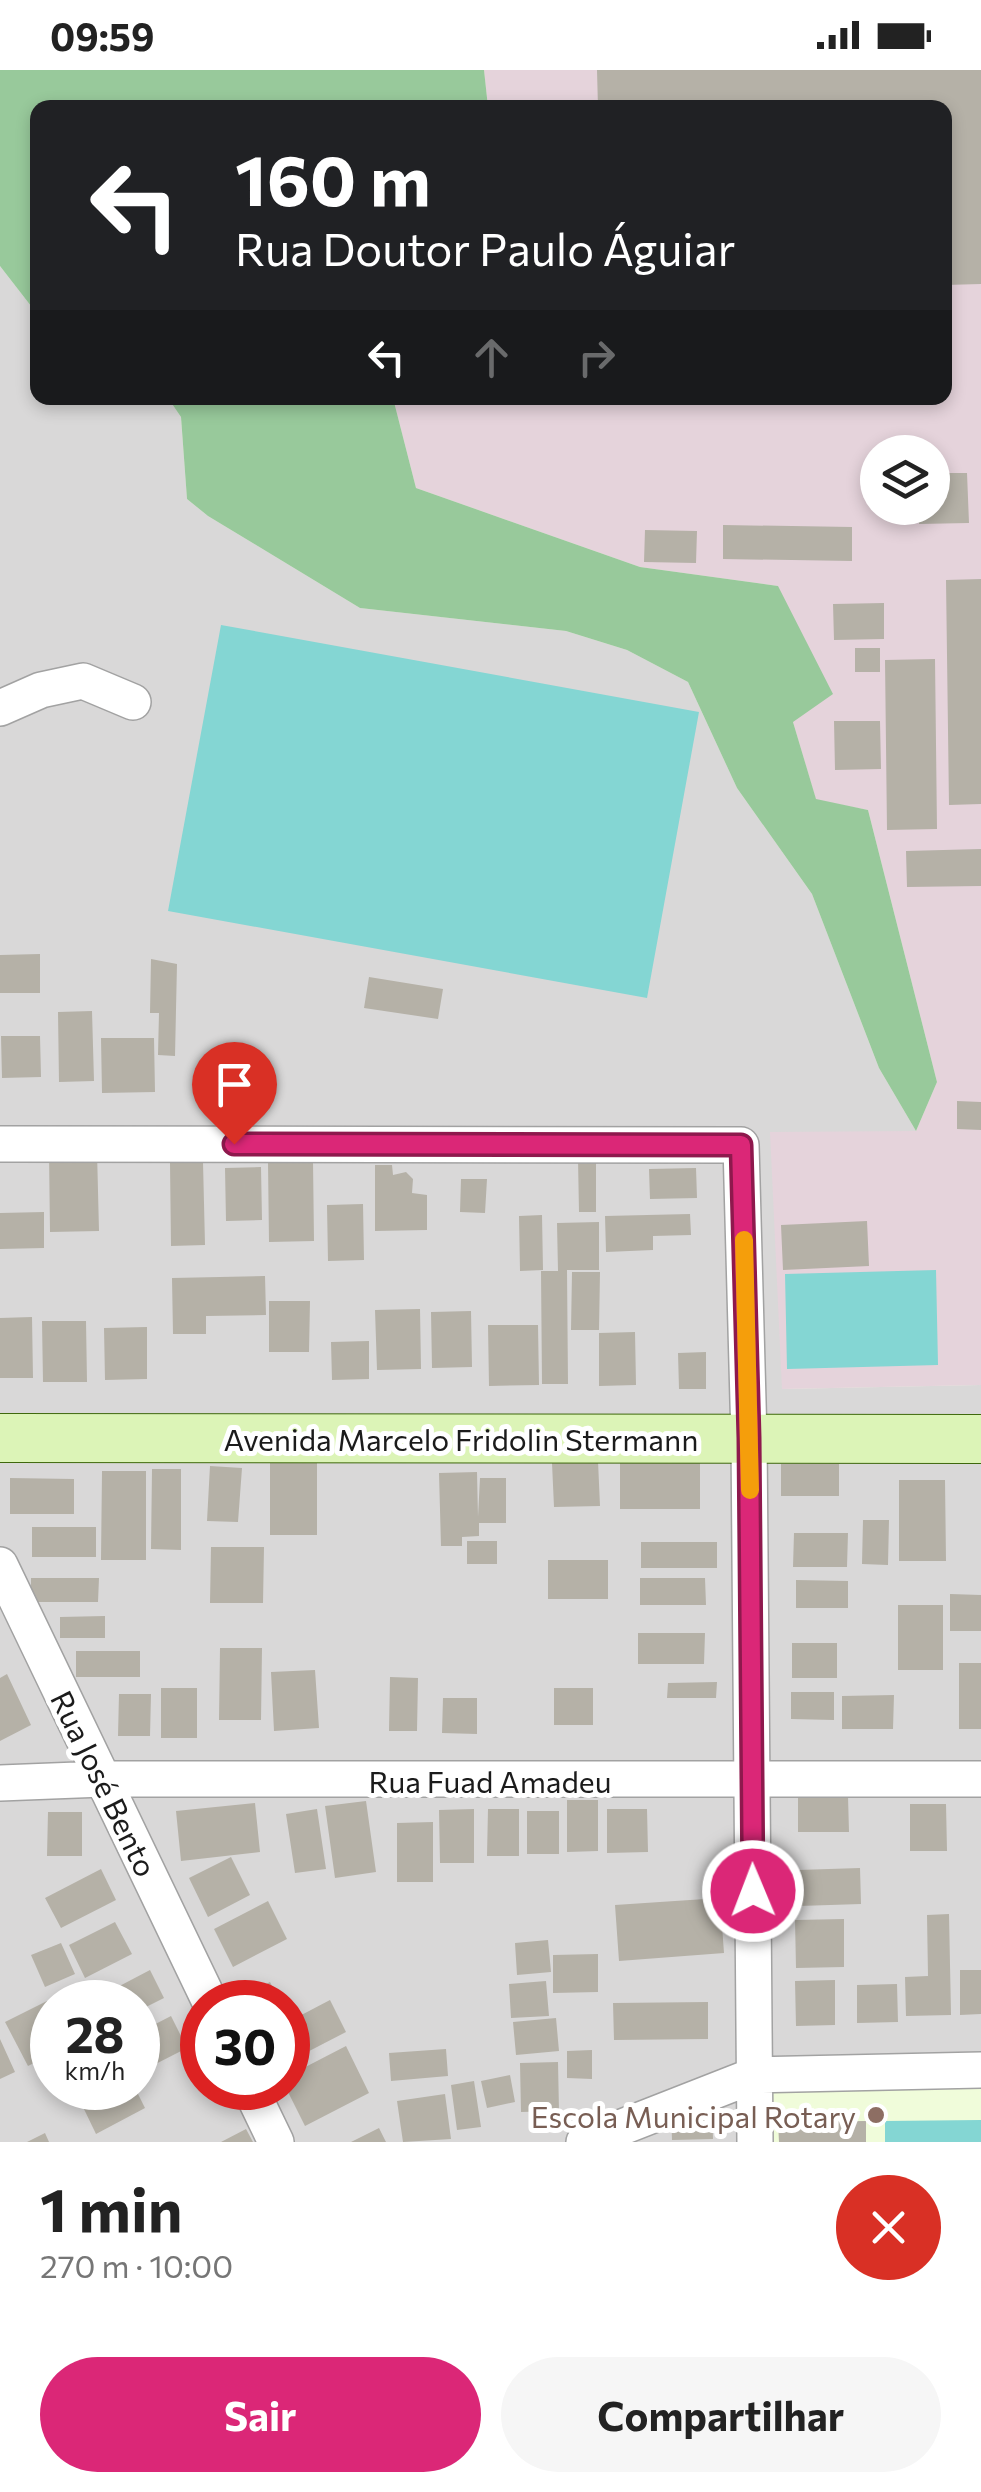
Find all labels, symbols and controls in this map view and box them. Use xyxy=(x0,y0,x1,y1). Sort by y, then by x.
text: 09:59 xyxy=(50,12,154,59)
text: 160 m xyxy=(235,135,431,220)
icon: left xyxy=(70,140,200,270)
text: Rua Doutor Paulo Águiar xyxy=(235,220,735,275)
icon: left xyxy=(359,330,414,385)
icon: ahead xyxy=(464,330,519,385)
icon: right xyxy=(569,330,624,385)
map controls xyxy=(860,435,950,525)
button: layers xyxy=(860,435,950,525)
pin xyxy=(192,1042,277,1145)
icon: arrive xyxy=(207,1057,262,1112)
street label: Avenida Marcelo Fridolin Stermann xyxy=(224,1420,698,1457)
street label: Rua José Bento xyxy=(44,1684,166,1882)
street label: Rua Fuad Amadeu xyxy=(369,1762,611,1799)
position arrow xyxy=(701,1839,805,1943)
speed limit sign: 30 xyxy=(180,1980,310,2110)
text: 28 xyxy=(65,2002,125,2063)
text: km/h xyxy=(65,2055,125,2085)
place label: Escola Municipal Rotary xyxy=(531,2097,856,2134)
marker: Escola Municipal Rotary xyxy=(865,2104,887,2126)
text: 1 min xyxy=(40,2171,182,2244)
button: close xyxy=(836,2175,941,2280)
text: 270 m · 10:00 xyxy=(40,2245,233,2285)
button: Sair xyxy=(40,2357,481,2472)
button: Compartilhar xyxy=(501,2357,941,2472)

